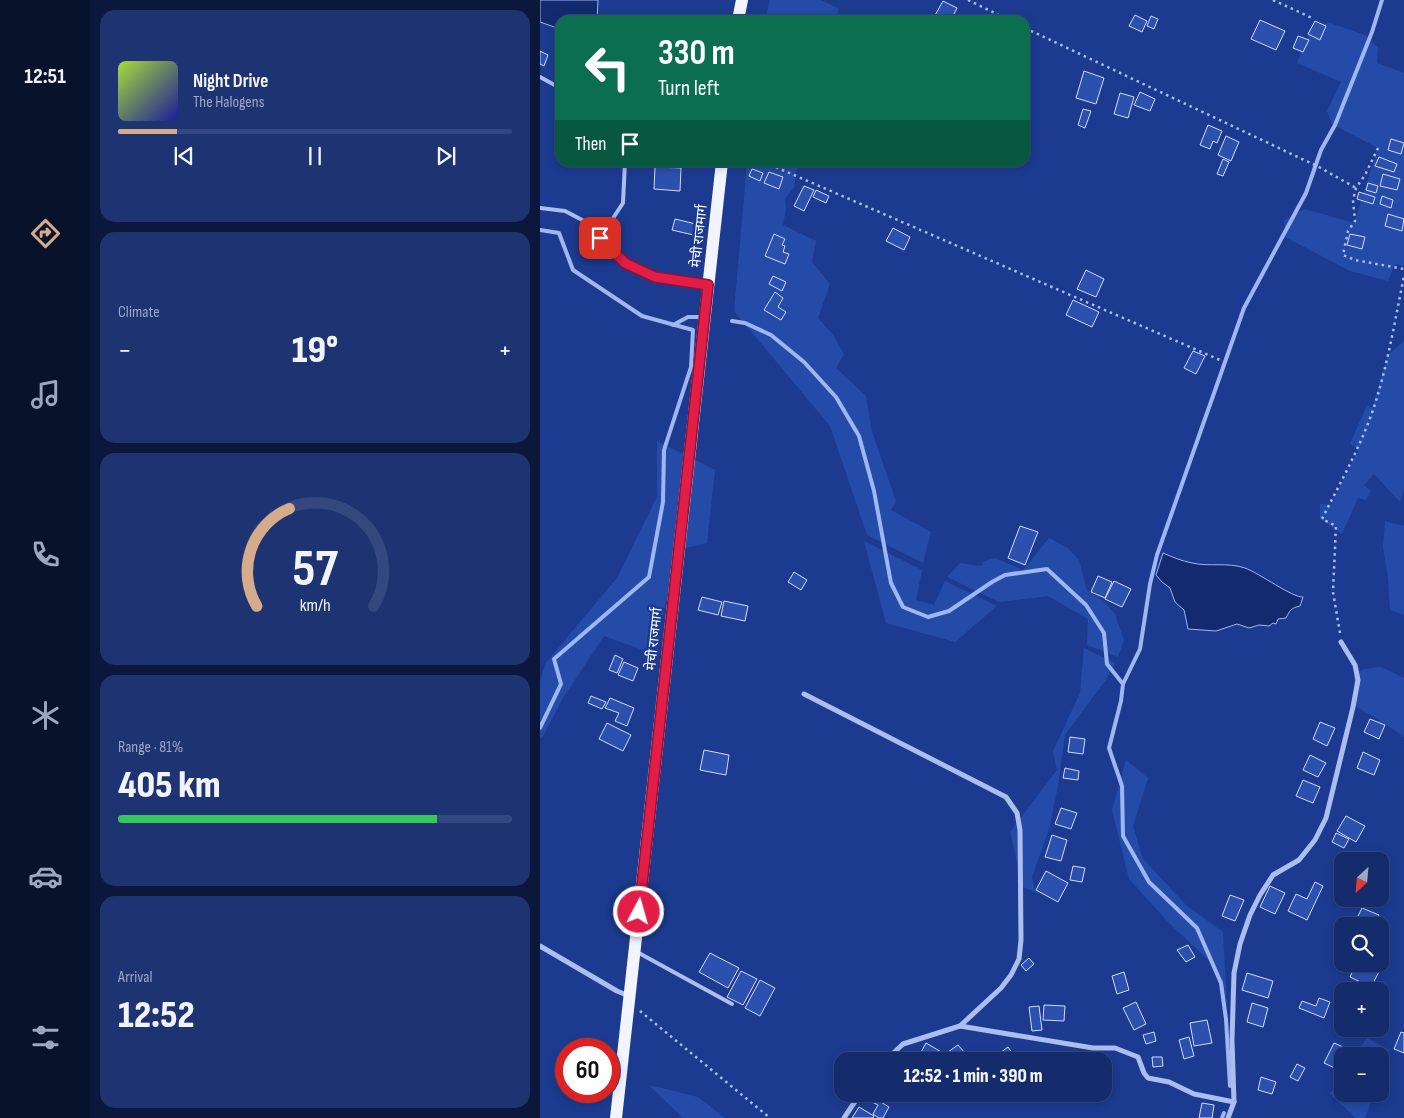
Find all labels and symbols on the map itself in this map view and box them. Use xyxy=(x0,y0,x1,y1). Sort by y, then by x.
street label: मेची राजमार्ग xyxy=(686,203,711,268)
pin xyxy=(579,217,621,259)
street label: मेची राजमार्ग xyxy=(641,606,666,671)
north arrow xyxy=(1334,852,1389,908)
position arrow xyxy=(612,885,664,937)
speed limit sign: 60 xyxy=(555,1038,620,1103)

